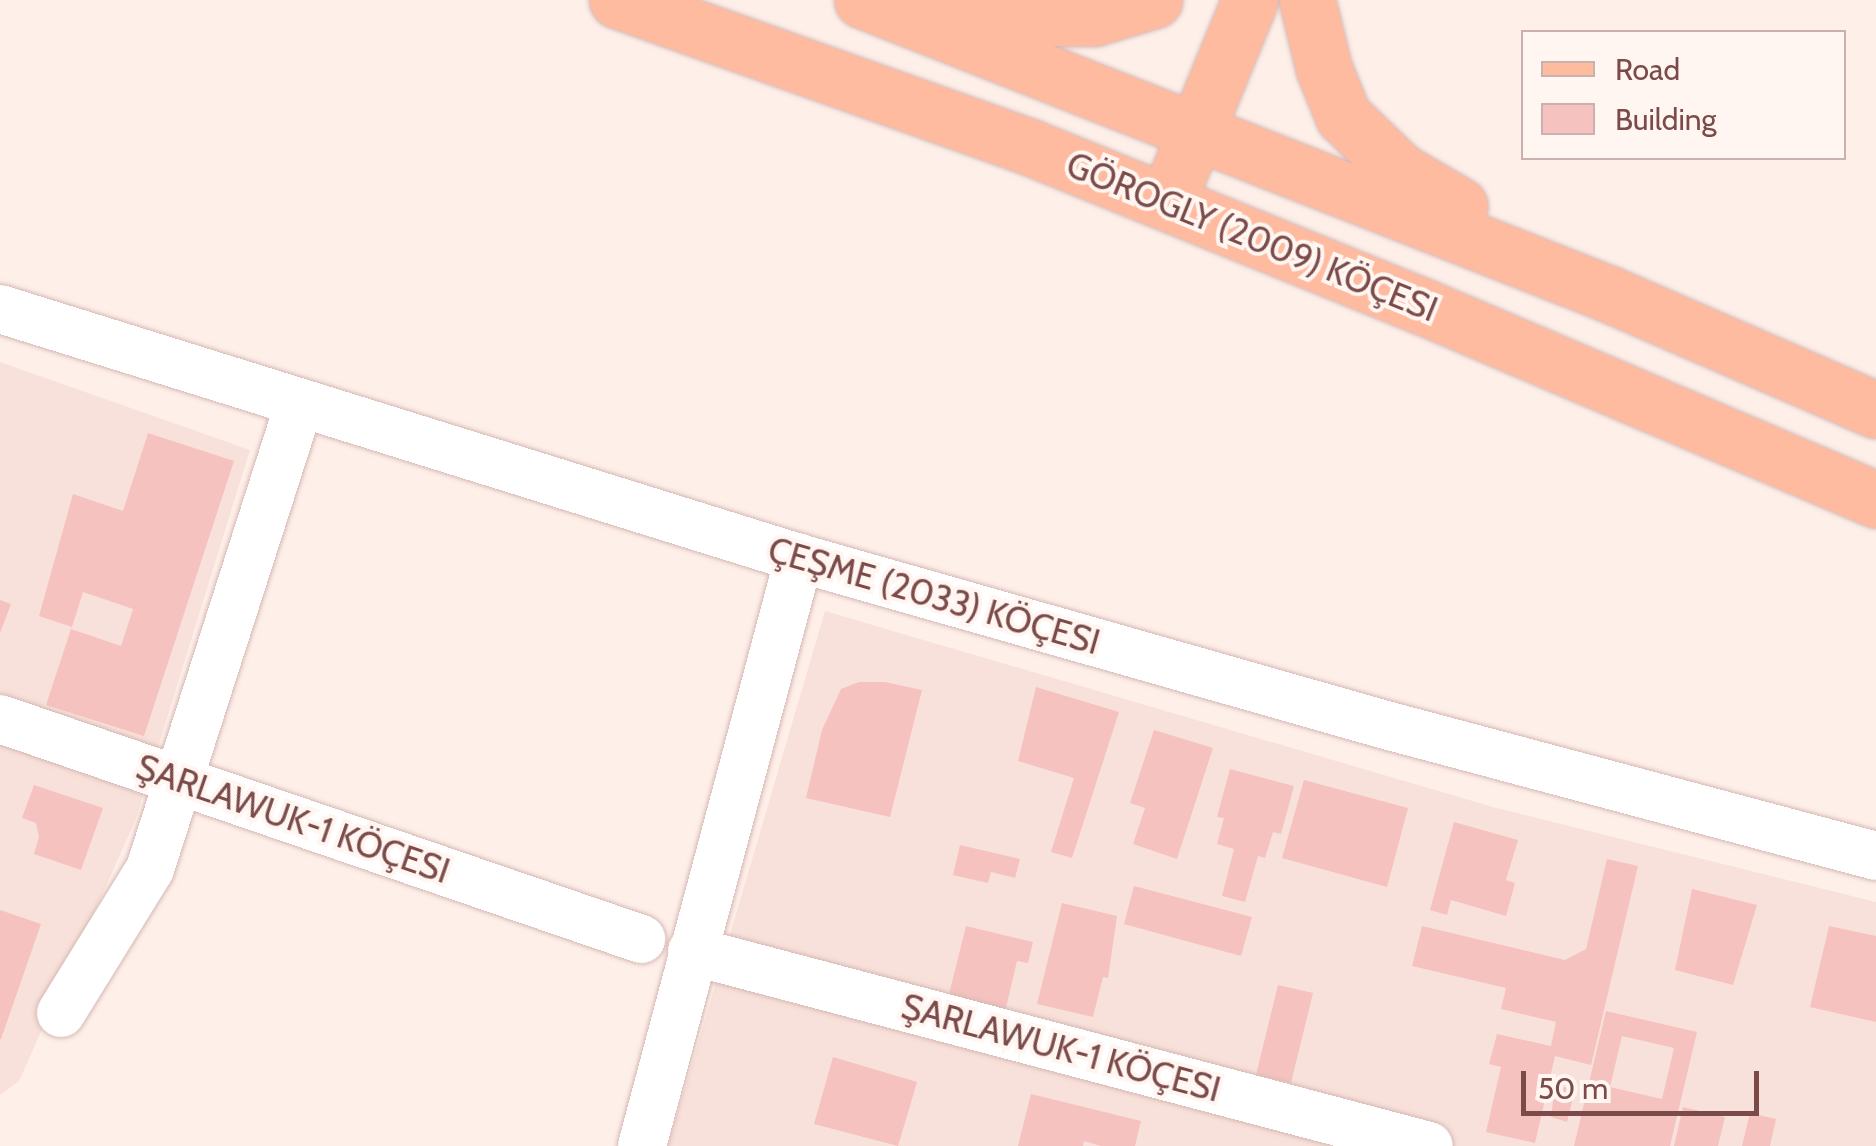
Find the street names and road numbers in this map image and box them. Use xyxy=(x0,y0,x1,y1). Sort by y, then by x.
street label: GÖROGLY (2009) KÖÇESI xyxy=(1060,143,1444,331)
street label: ÇEŞME (2033) KÖÇESI xyxy=(763,529,1105,663)
street label: ŞARLAWUK-1 KÖÇESI xyxy=(131,746,455,892)
street label: ŞARLAWUK-1 KÖÇESI xyxy=(897,985,1225,1111)

